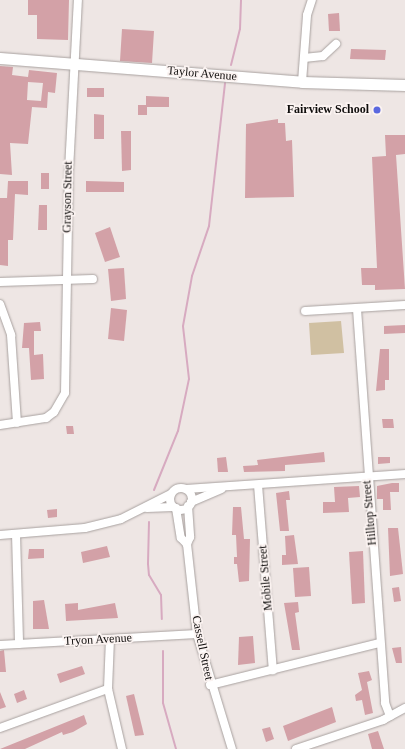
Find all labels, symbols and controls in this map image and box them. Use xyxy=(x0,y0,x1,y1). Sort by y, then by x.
street label: Taylor Avenue xyxy=(166,64,238,84)
place label: Fairview School xyxy=(287,103,369,117)
marker: Fairview School xyxy=(372,105,382,115)
street label: Grayson Street xyxy=(60,161,76,233)
street label: Hilltop Street xyxy=(360,480,380,546)
street label: Mobile Street xyxy=(256,545,276,611)
street label: Cassell Street xyxy=(188,614,216,682)
street label: Tryon Avenue xyxy=(64,631,132,649)

